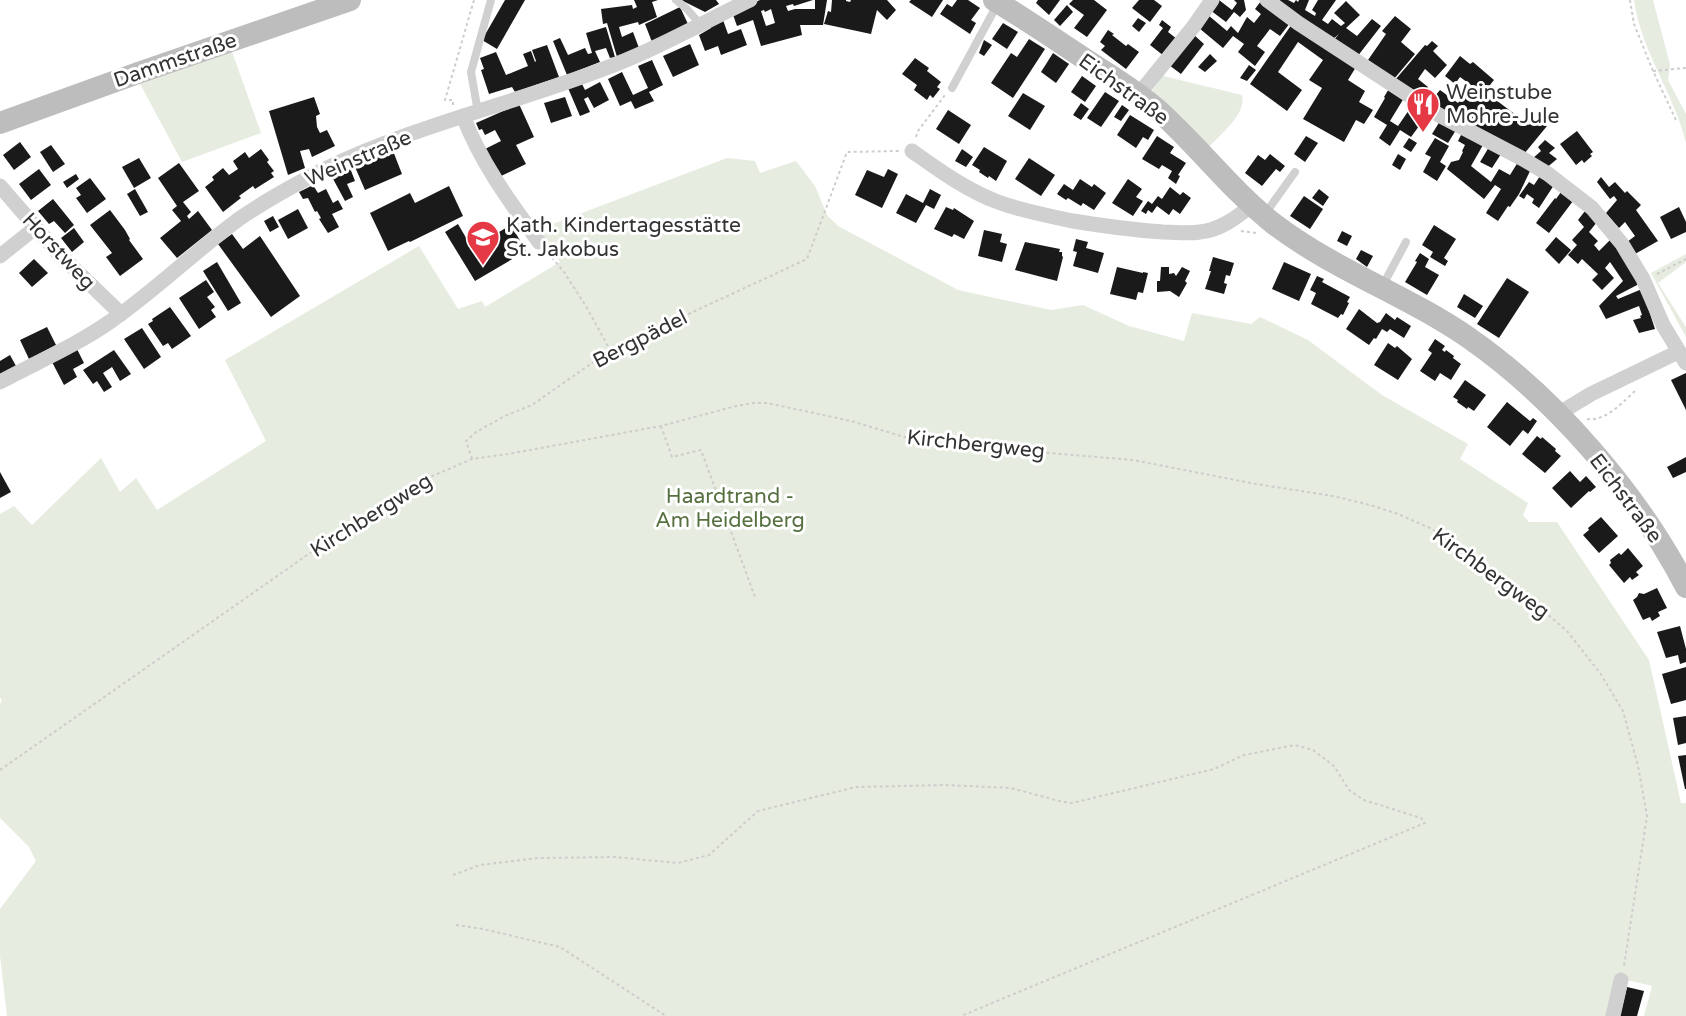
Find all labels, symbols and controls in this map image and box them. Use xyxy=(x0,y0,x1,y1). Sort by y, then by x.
street label: Dammstraße xyxy=(110,28,240,93)
street label: Eichstraße xyxy=(1074,48,1174,130)
place label: Weinstube Mohre-Jule xyxy=(1446,80,1560,129)
restaurant icon: Weinstube Mohre-Jule xyxy=(1405,86,1441,133)
street label: Weinstraße xyxy=(301,125,415,192)
street label: Horstweg xyxy=(17,208,100,295)
place label: Kath. Kindertagesstätte St. Jakobus xyxy=(506,213,741,262)
school or university icon: Kath. Kindertagesstätte St. Jakobus xyxy=(465,219,501,266)
street label: Bergpädel xyxy=(589,305,692,374)
street label: Kirchbergweg xyxy=(906,425,1046,464)
street label: Eichstraße xyxy=(1584,449,1667,548)
street label: Kirchbergweg xyxy=(306,468,437,563)
park label: Haardtrand - Am Heidelberg xyxy=(655,484,805,533)
street label: Kirchbergweg xyxy=(1427,523,1554,624)

